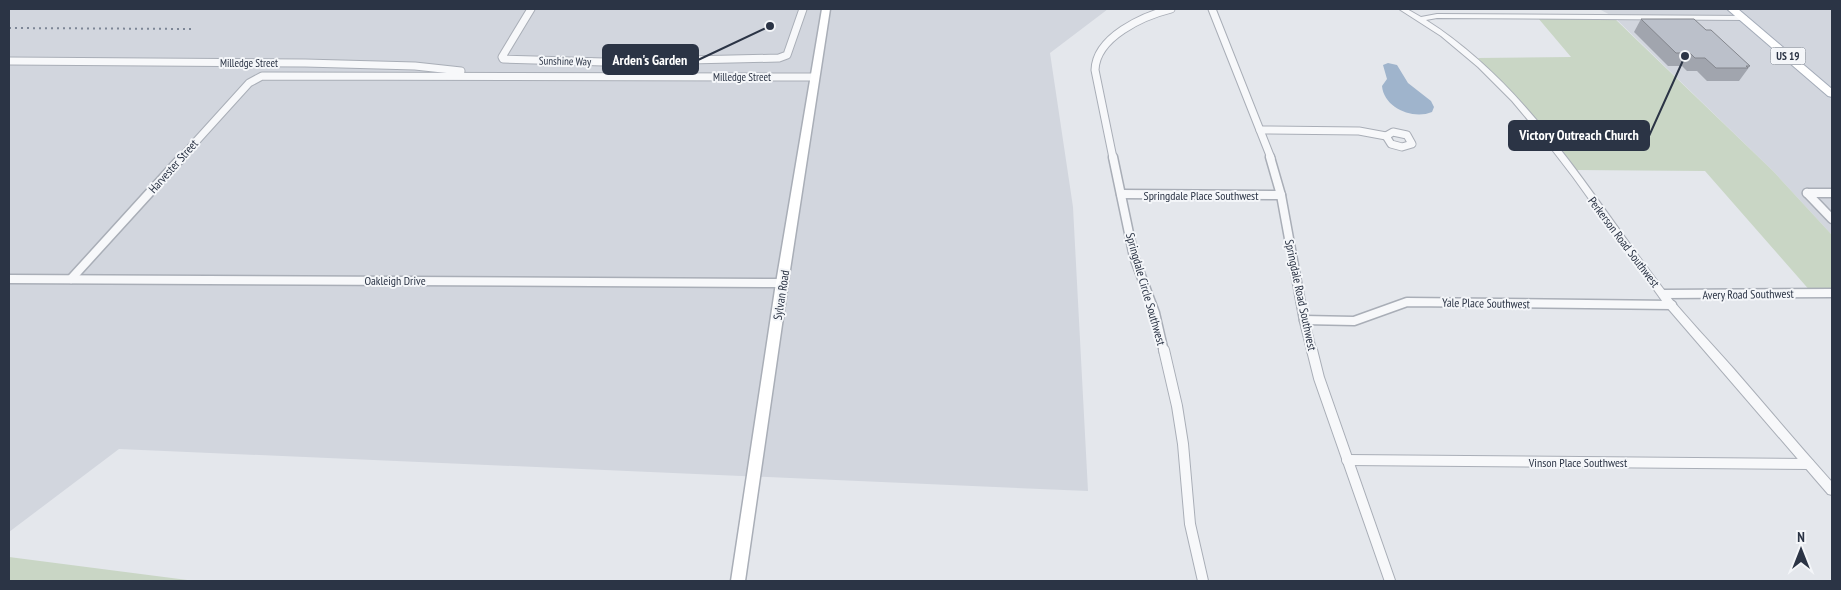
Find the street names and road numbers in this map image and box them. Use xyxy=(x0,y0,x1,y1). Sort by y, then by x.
road number: US 19 xyxy=(1770,48,1806,64)
street label: Sunshine Way xyxy=(539,54,592,68)
street label: Milledge Street xyxy=(220,56,278,70)
street label: Milledge Street xyxy=(713,70,771,84)
street label: Harvester Street xyxy=(145,136,201,196)
street label: Springdale Place Southwest xyxy=(1144,188,1259,203)
street label: Perkerson Road Southwest xyxy=(1585,194,1663,291)
street label: Springdale Circle Southwest xyxy=(1123,231,1169,348)
street label: Springdale Road Southwest xyxy=(1282,238,1320,353)
street label: Sylvan Road xyxy=(770,269,792,321)
street label: Oakleigh Drive xyxy=(364,273,426,288)
street label: Avery Road Southwest xyxy=(1702,286,1794,302)
street label: Yale Place Southwest xyxy=(1442,295,1531,311)
street label: Vinson Place Southwest xyxy=(1528,455,1628,470)

